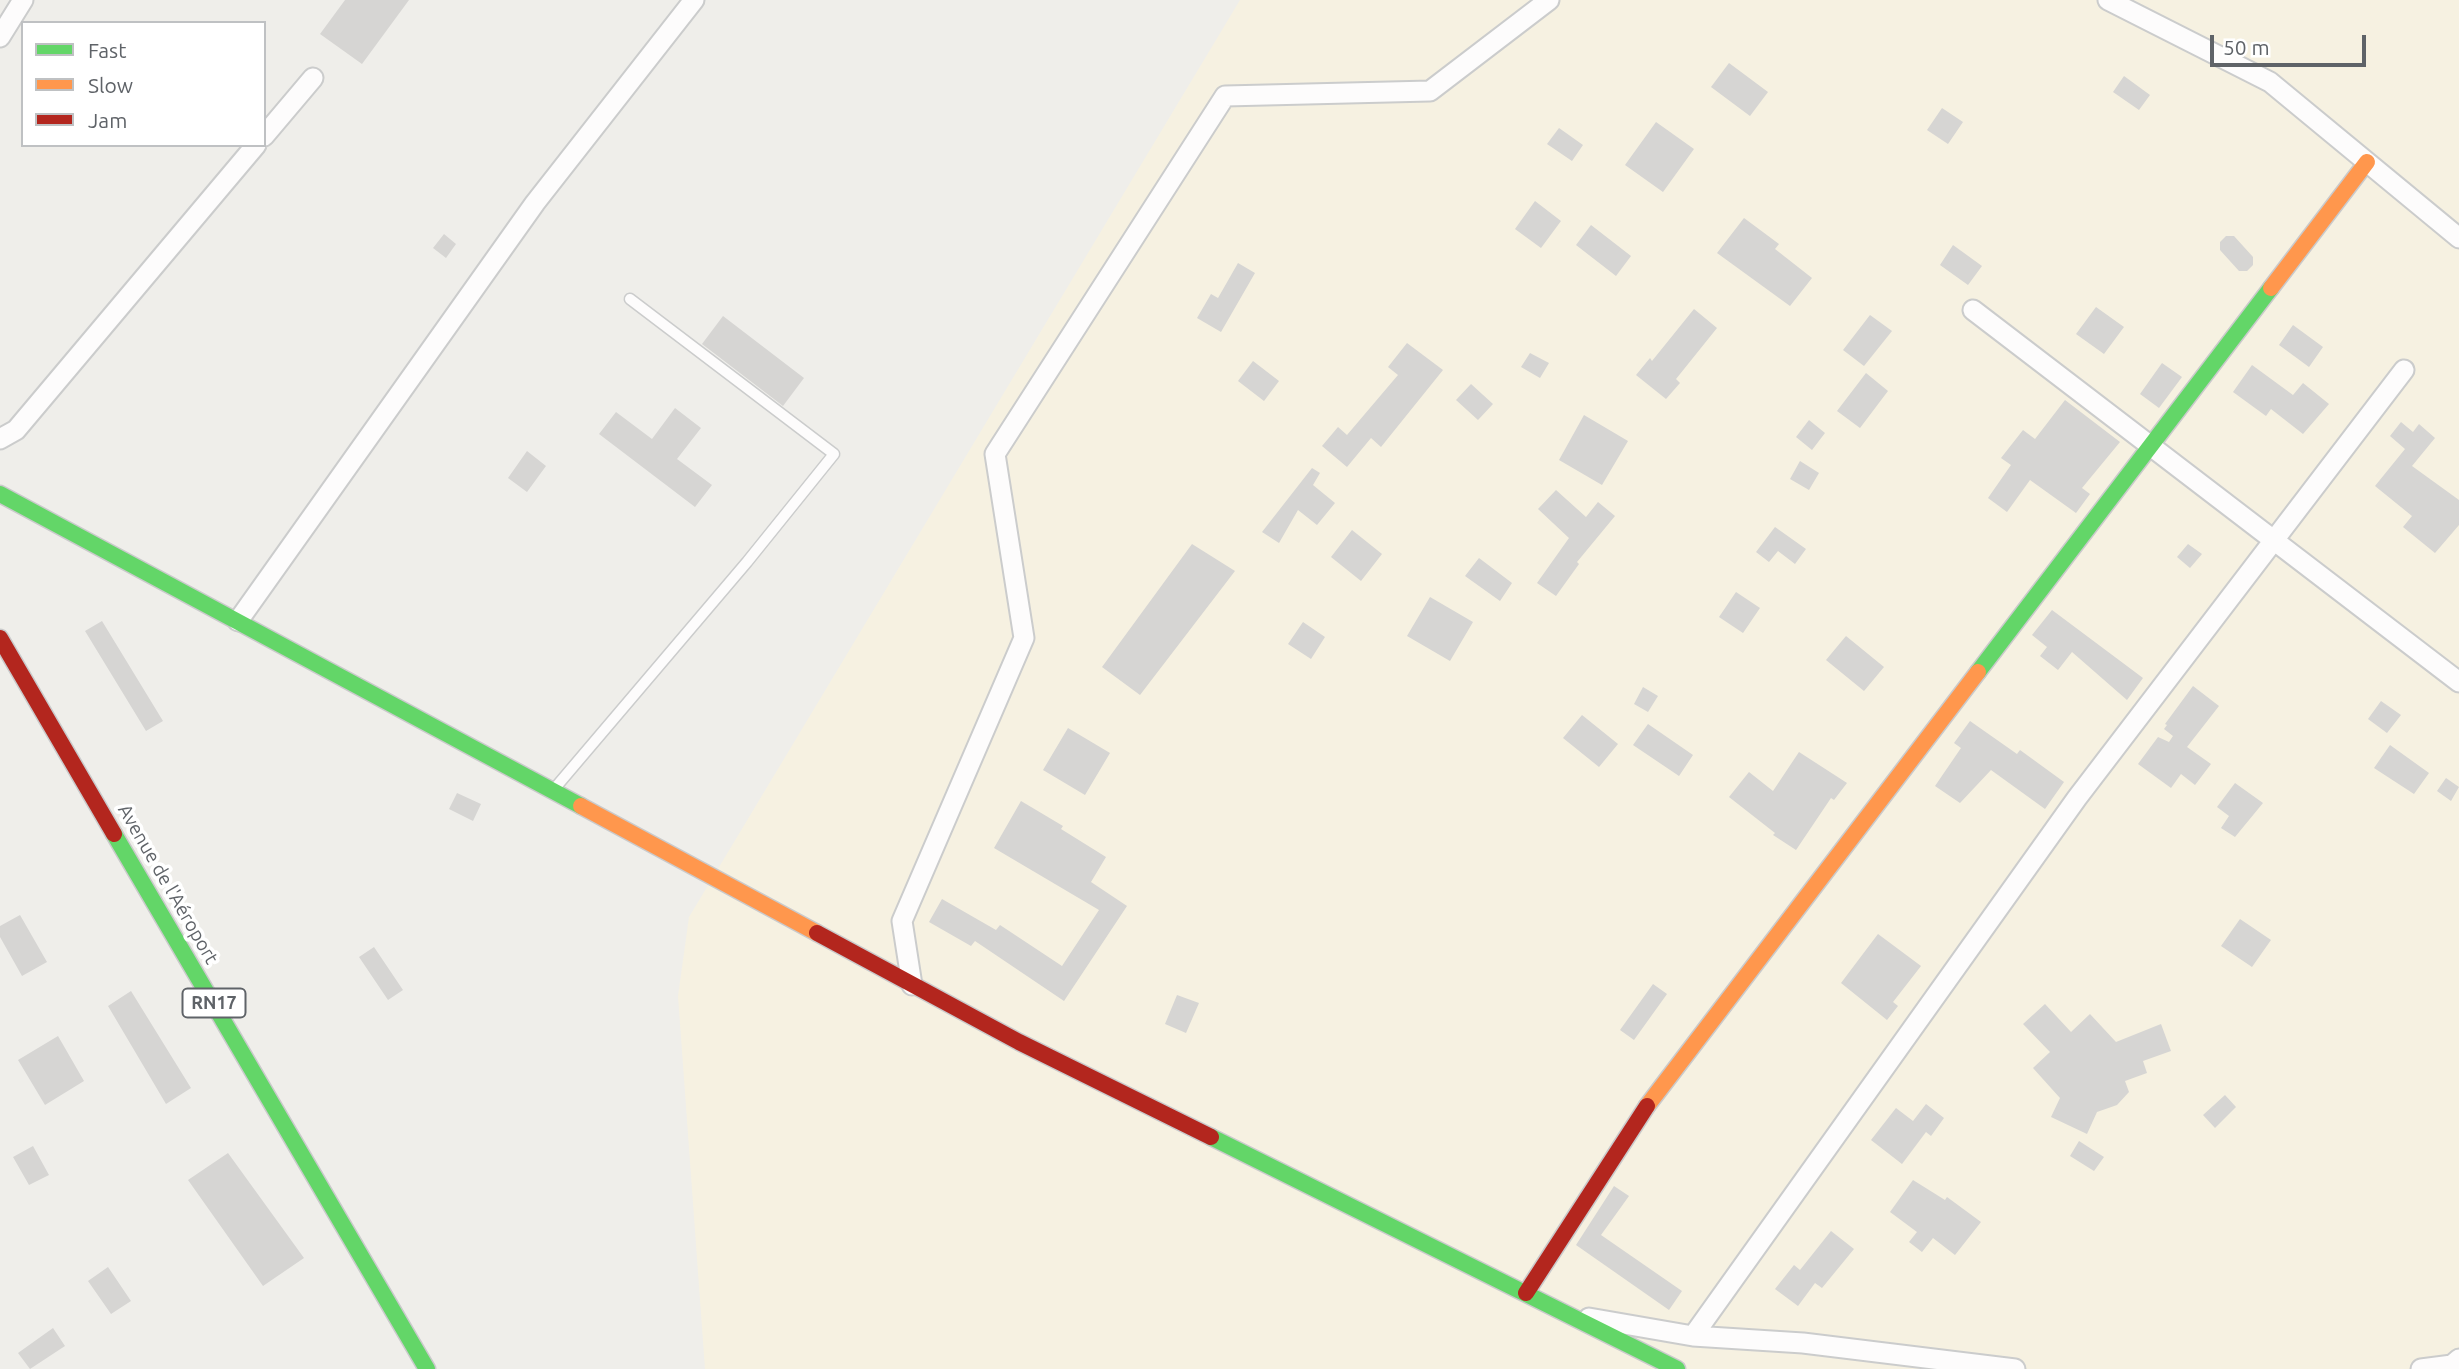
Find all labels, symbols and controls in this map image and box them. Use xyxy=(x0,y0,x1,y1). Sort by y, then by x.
legend xyxy=(21,21,266,147)
scale bar xyxy=(2214,21,2370,65)
text: 50 m xyxy=(2223,35,2270,59)
text: Fast xyxy=(88,38,126,62)
text: Slow xyxy=(88,73,133,97)
text: Jam xyxy=(88,108,127,132)
street label: Avenue de l'Aéroport xyxy=(113,800,223,968)
road number: RN17 xyxy=(182,988,246,1018)

